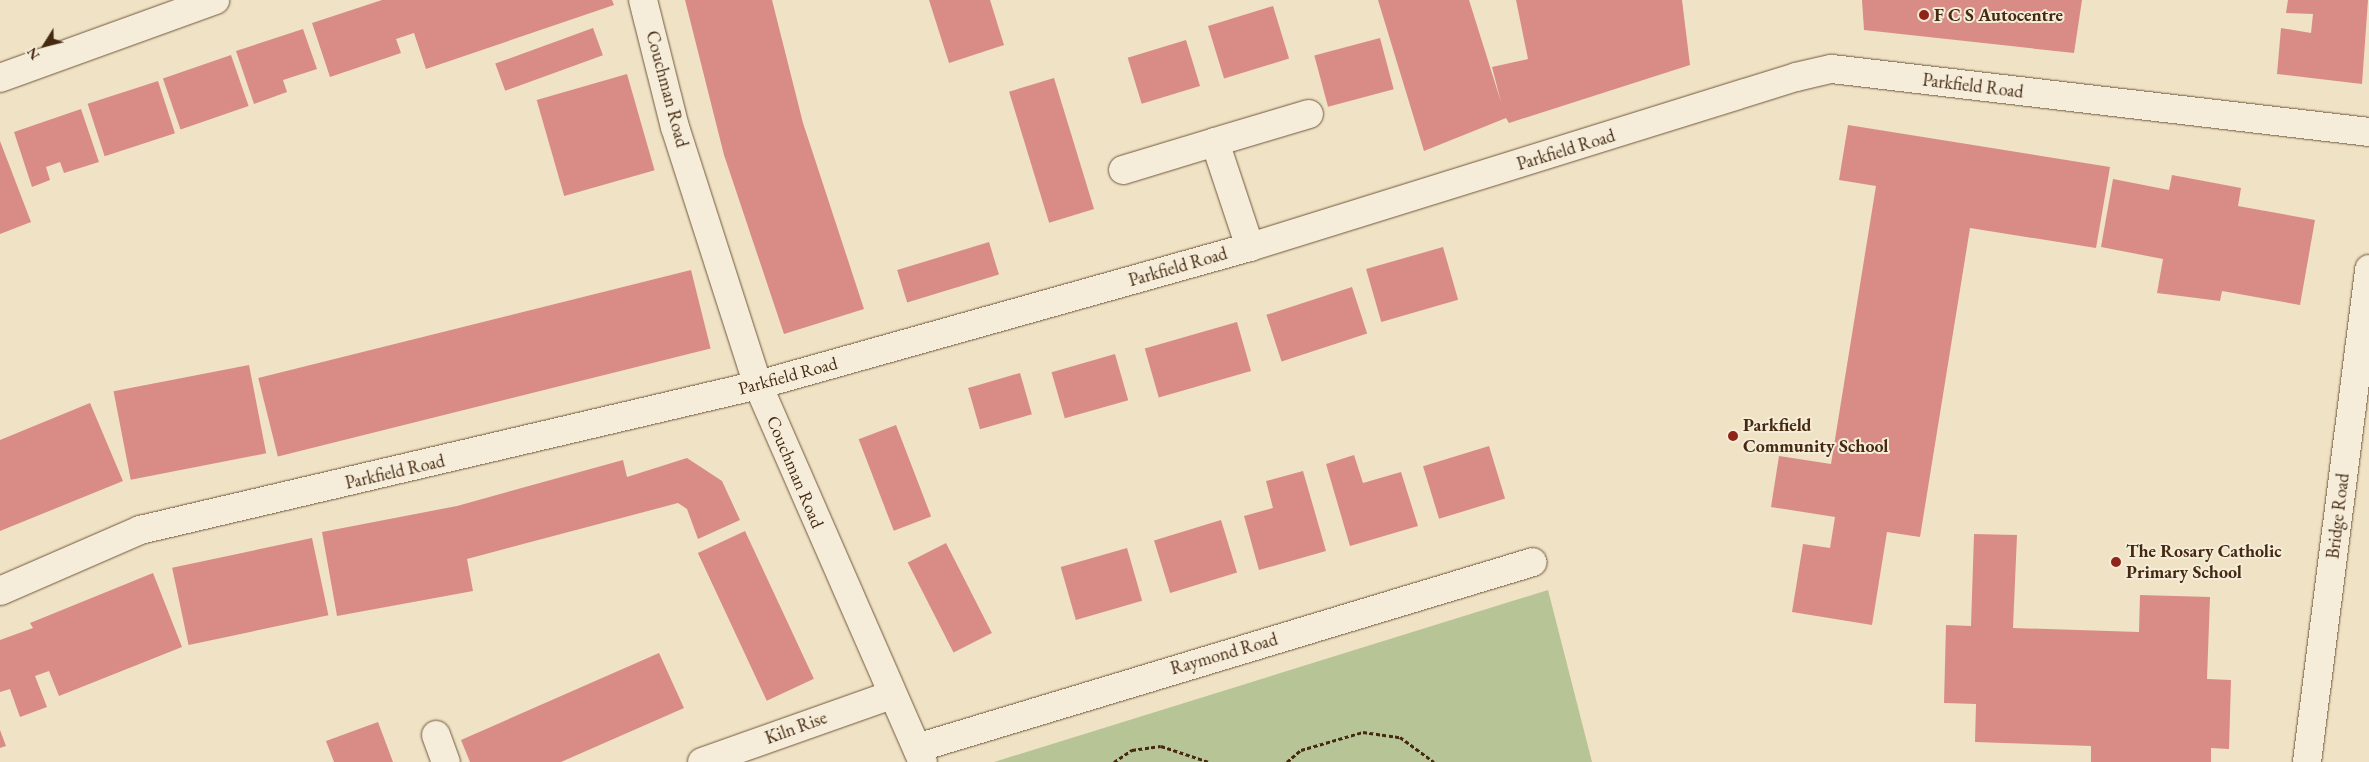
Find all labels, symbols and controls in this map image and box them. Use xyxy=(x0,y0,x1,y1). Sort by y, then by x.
place label: F C S Autocentre xyxy=(1934,4,2063,26)
marker: F C S Autocentre xyxy=(1918,9,1930,21)
north arrow xyxy=(20,20,70,70)
street label: Couchman Road xyxy=(641,28,693,150)
text: N xyxy=(22,44,43,64)
street label: Parkfield Road xyxy=(1921,69,2025,103)
street label: Parkfield Road xyxy=(1514,125,1618,175)
street label: Parkfield Road xyxy=(1126,243,1230,291)
street label: Parkfield Road xyxy=(736,352,840,400)
street label: Couchman Road xyxy=(762,413,828,531)
place label: Parkfield Community School xyxy=(1743,415,1888,458)
marker: Parkfield Community School xyxy=(1727,430,1739,442)
street label: Parkfield Road xyxy=(343,450,447,494)
street label: Bridge Road xyxy=(2322,472,2354,560)
place label: The Rosary Catholic Primary School xyxy=(2126,541,2282,584)
marker: The Rosary Catholic Primary School xyxy=(2110,556,2122,568)
street label: Raymond Road xyxy=(1168,628,1280,680)
street label: Kiln Rise xyxy=(762,707,830,749)

